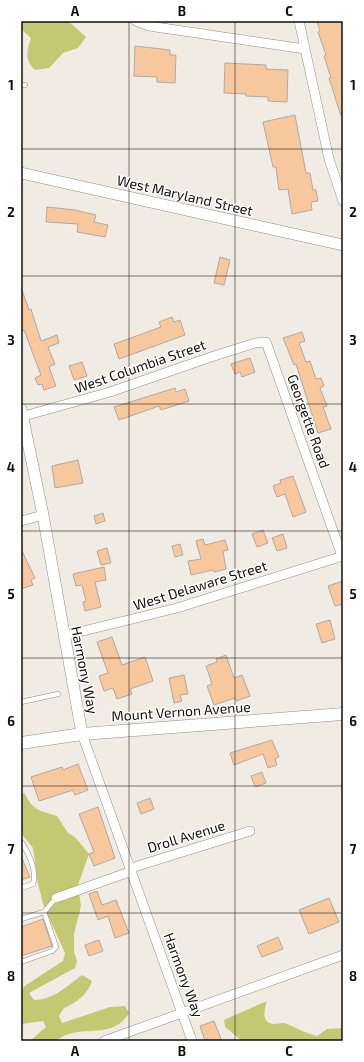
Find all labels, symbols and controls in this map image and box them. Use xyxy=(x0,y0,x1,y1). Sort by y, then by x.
text: A xyxy=(71,3,80,19)
text: B xyxy=(178,3,186,19)
text: C xyxy=(285,3,293,19)
text: 1 xyxy=(8,77,14,93)
text: 1 xyxy=(350,77,356,93)
street label: West Maryland Street xyxy=(115,171,255,219)
text: 2 xyxy=(7,204,15,220)
text: 2 xyxy=(349,204,357,220)
text: 3 xyxy=(7,332,15,348)
text: 3 xyxy=(349,332,357,348)
street label: West Columbia Street xyxy=(72,336,208,396)
street label: Georgette Road xyxy=(284,372,334,470)
text: 4 xyxy=(7,459,15,475)
text: 4 xyxy=(349,459,357,475)
street label: West Delaware Street xyxy=(131,557,269,613)
text: 5 xyxy=(7,586,15,602)
text: 5 xyxy=(349,586,357,602)
street label: Harmony Way xyxy=(68,625,102,716)
street label: Mount Vernon Avenue xyxy=(111,698,251,724)
text: 6 xyxy=(7,713,15,729)
text: 6 xyxy=(349,713,357,729)
street label: Droll Avenue xyxy=(145,816,227,856)
text: 7 xyxy=(8,841,15,857)
text: 7 xyxy=(350,841,357,857)
street label: Harmony Way xyxy=(161,930,207,1020)
text: 8 xyxy=(7,968,15,984)
text: 8 xyxy=(349,968,357,984)
text: A xyxy=(71,1043,80,1059)
text: B xyxy=(178,1043,186,1059)
text: C xyxy=(285,1043,293,1059)

